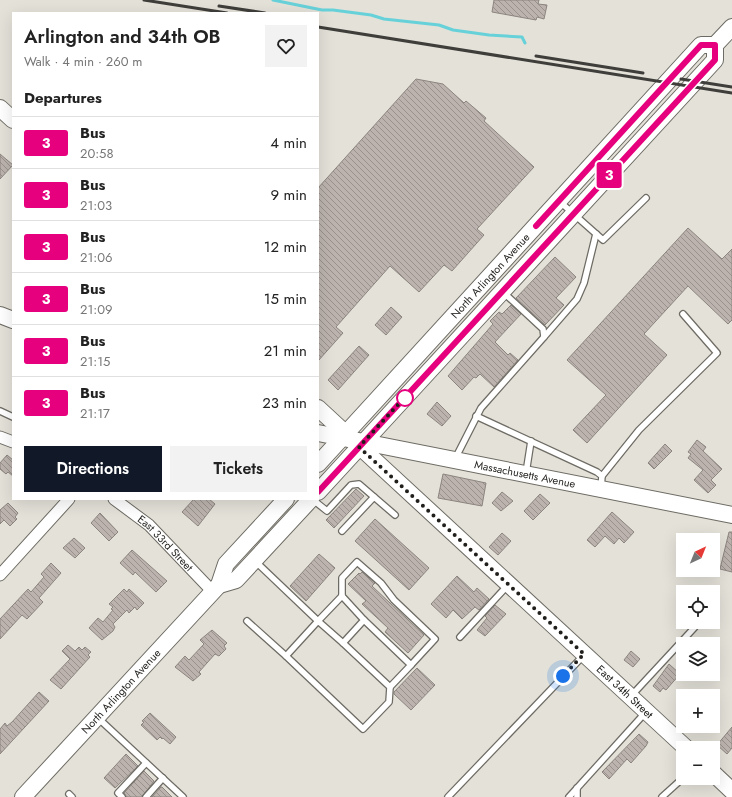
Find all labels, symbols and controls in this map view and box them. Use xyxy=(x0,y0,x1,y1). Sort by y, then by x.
text: Arlington and 34th OB xyxy=(24,23,221,50)
button: heart xyxy=(265,25,307,67)
text: Walk · 4 min · 260 m xyxy=(24,52,142,71)
text: Departures xyxy=(24,87,102,109)
text: Bus xyxy=(80,122,105,144)
text: 4 min xyxy=(270,132,307,154)
text: 3 xyxy=(42,133,50,153)
text: 20:58 xyxy=(80,144,114,163)
line badge: 3 xyxy=(596,162,622,188)
text: 3 xyxy=(605,165,613,185)
text: Bus xyxy=(80,174,105,196)
text: 9 min xyxy=(270,184,307,206)
text: 3 xyxy=(42,185,50,205)
text: 21:03 xyxy=(80,196,112,215)
text: Bus xyxy=(80,226,105,248)
street label: North Arlington Avenue xyxy=(447,229,533,322)
text: 12 min xyxy=(264,236,307,258)
text: 3 xyxy=(42,237,50,257)
text: 21:06 xyxy=(80,248,112,267)
text: Bus xyxy=(80,278,105,300)
text: 15 min xyxy=(264,288,307,310)
text: 3 xyxy=(42,289,50,309)
text: 21:09 xyxy=(80,300,112,319)
text: Bus xyxy=(80,330,105,352)
text: 21 min xyxy=(264,340,307,362)
text: 3 xyxy=(42,341,50,361)
text: 21:15 xyxy=(80,352,110,371)
text: Bus xyxy=(80,382,105,404)
unlabelled marker xyxy=(396,389,414,407)
text: 23 min xyxy=(262,392,307,414)
text: 3 xyxy=(42,393,50,413)
text: 21:17 xyxy=(80,404,110,423)
button: Directions xyxy=(24,446,162,492)
button: Tickets xyxy=(170,446,307,492)
street label: Massachusetts Avenue xyxy=(473,456,577,492)
street label: East 33rd Street xyxy=(134,511,197,575)
north arrow xyxy=(676,533,720,577)
map controls xyxy=(676,533,720,785)
button: locate xyxy=(676,585,720,629)
button: layers xyxy=(676,637,720,681)
street label: North Arlington Avenue xyxy=(77,645,164,737)
street label: East 34th Street xyxy=(593,661,657,722)
your location xyxy=(553,666,573,686)
button: + xyxy=(676,689,720,733)
button: − xyxy=(676,741,720,785)

